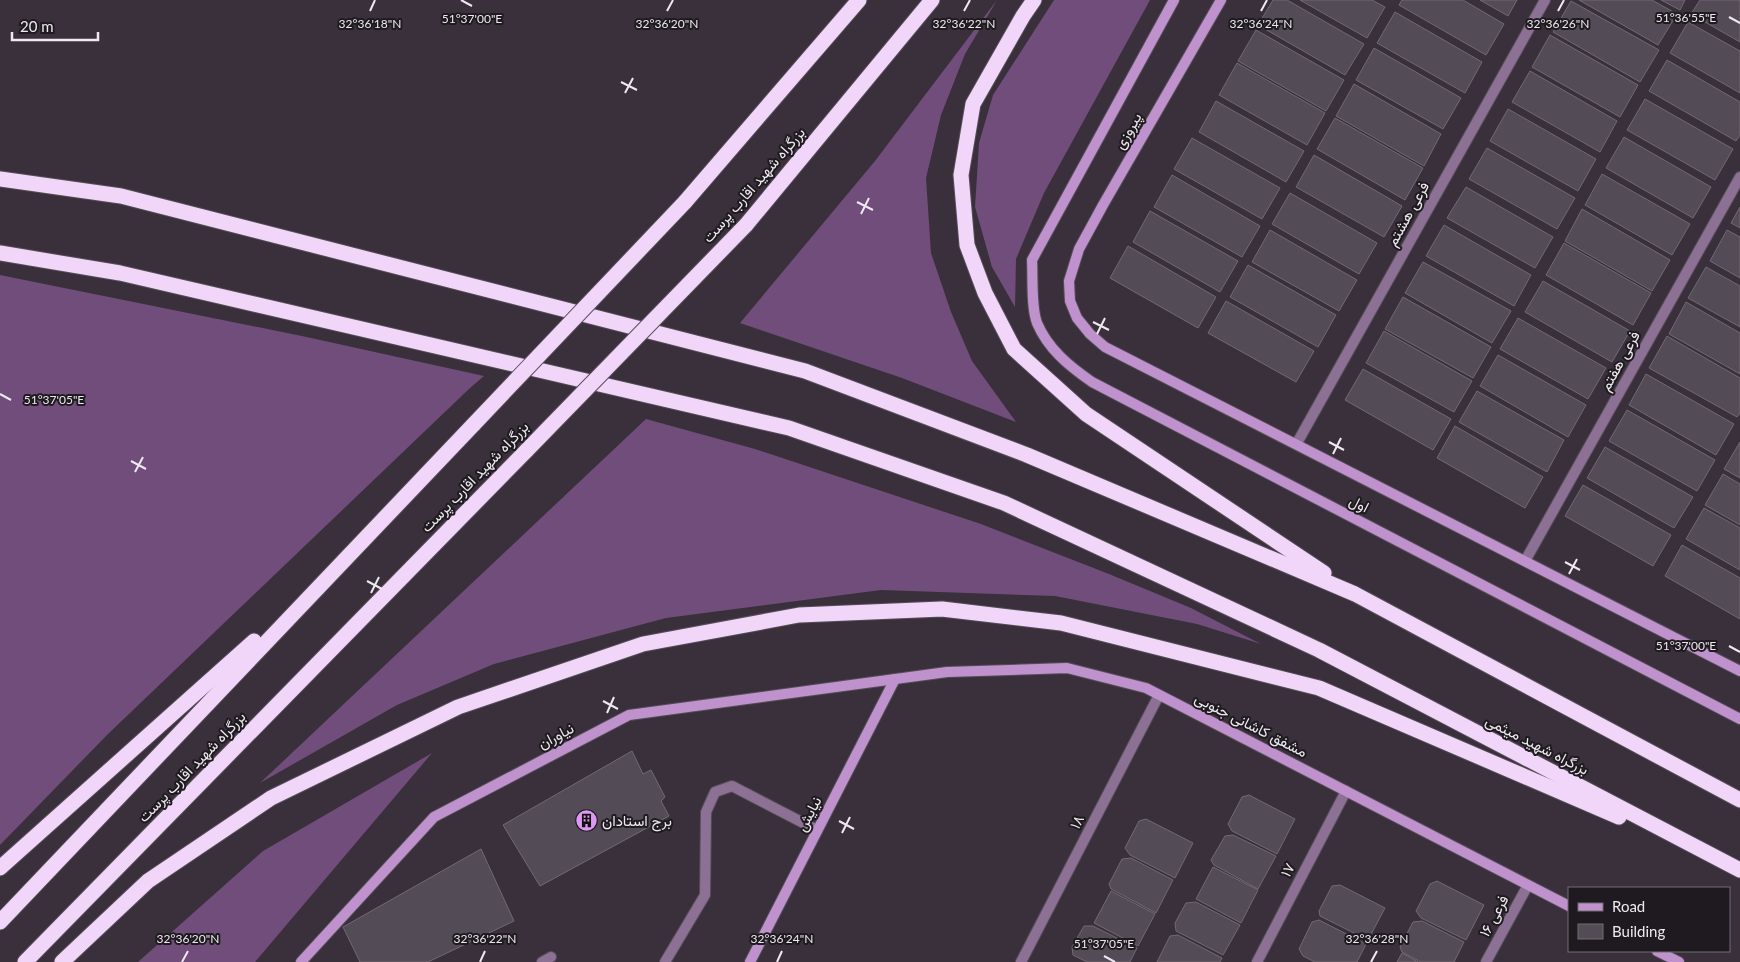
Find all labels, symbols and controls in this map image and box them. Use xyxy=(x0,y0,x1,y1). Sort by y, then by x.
scale bar xyxy=(12,10,99,42)
text: 51°36'55"E xyxy=(1656,10,1716,25)
text: 51°37'00"E xyxy=(442,11,502,26)
text: 32°36'18"N xyxy=(339,16,401,31)
text: 32°36'20"N xyxy=(636,16,698,31)
text: 32°36'22"N xyxy=(933,16,995,31)
text: 32°36'24"N xyxy=(1230,16,1292,31)
text: 32°36'26"N xyxy=(1527,16,1589,31)
text: 20 m xyxy=(20,17,54,35)
street label: پیروزی xyxy=(1110,109,1146,153)
street label: بزرگراه شهید اقارب پرست xyxy=(698,123,810,247)
street label: فرعی هشتم xyxy=(1382,178,1434,250)
street label: فرعی هفتم xyxy=(1595,327,1645,395)
text: 51°37'05"E xyxy=(24,392,84,407)
street label: بزرگراه شهید اقارب پرست xyxy=(417,417,533,537)
street label: اول xyxy=(1346,491,1372,517)
text: 51°37'00"E xyxy=(1656,638,1716,653)
street label: مشفق کاشانی جنوبی xyxy=(1191,688,1311,762)
street label: بزرگراه شهید اقارب پرست xyxy=(134,707,250,827)
street label: بزرگراه شهید میثمی xyxy=(1482,710,1592,780)
street label: نیاوران xyxy=(535,718,577,753)
street label: نیایش xyxy=(792,793,826,835)
building icon: برج استادان xyxy=(574,809,598,833)
place label: برج استادان xyxy=(602,811,672,832)
street label: ۱۸ xyxy=(1065,811,1087,832)
street label: ۱۷ xyxy=(1276,859,1298,880)
legend xyxy=(1568,887,1730,952)
street label: فرعی ۱۶ xyxy=(1475,892,1513,940)
text: Road xyxy=(1612,897,1645,915)
text: Building xyxy=(1612,922,1665,940)
text: 32°36'20"N xyxy=(157,931,219,946)
text: 32°36'22"N xyxy=(454,931,516,946)
text: 32°36'24"N xyxy=(751,931,813,946)
text: 32°36'28"N xyxy=(1346,931,1408,946)
text: 51°37'05"E xyxy=(1074,936,1134,951)

